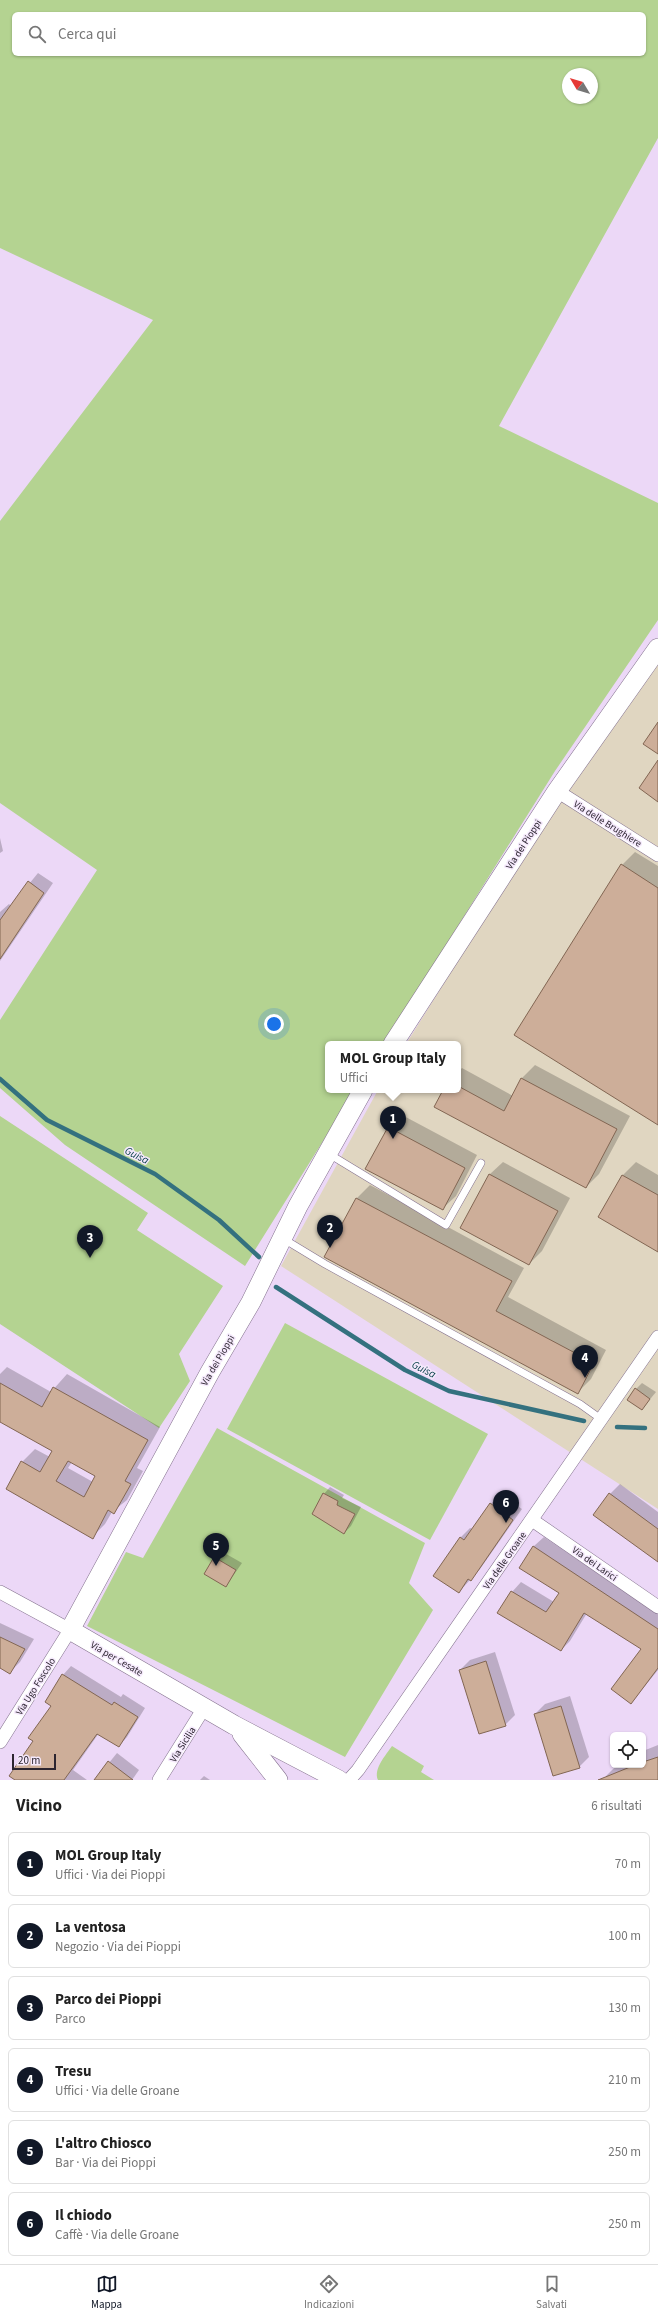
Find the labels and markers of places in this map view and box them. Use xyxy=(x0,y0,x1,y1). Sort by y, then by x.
pin: 1 xyxy=(380,1106,406,1139)
pin: 2 xyxy=(317,1215,343,1248)
pin: 3 xyxy=(77,1225,103,1258)
pin: 4 xyxy=(572,1345,598,1378)
pin: 6 xyxy=(493,1490,519,1523)
pin: 5 xyxy=(203,1533,229,1566)

